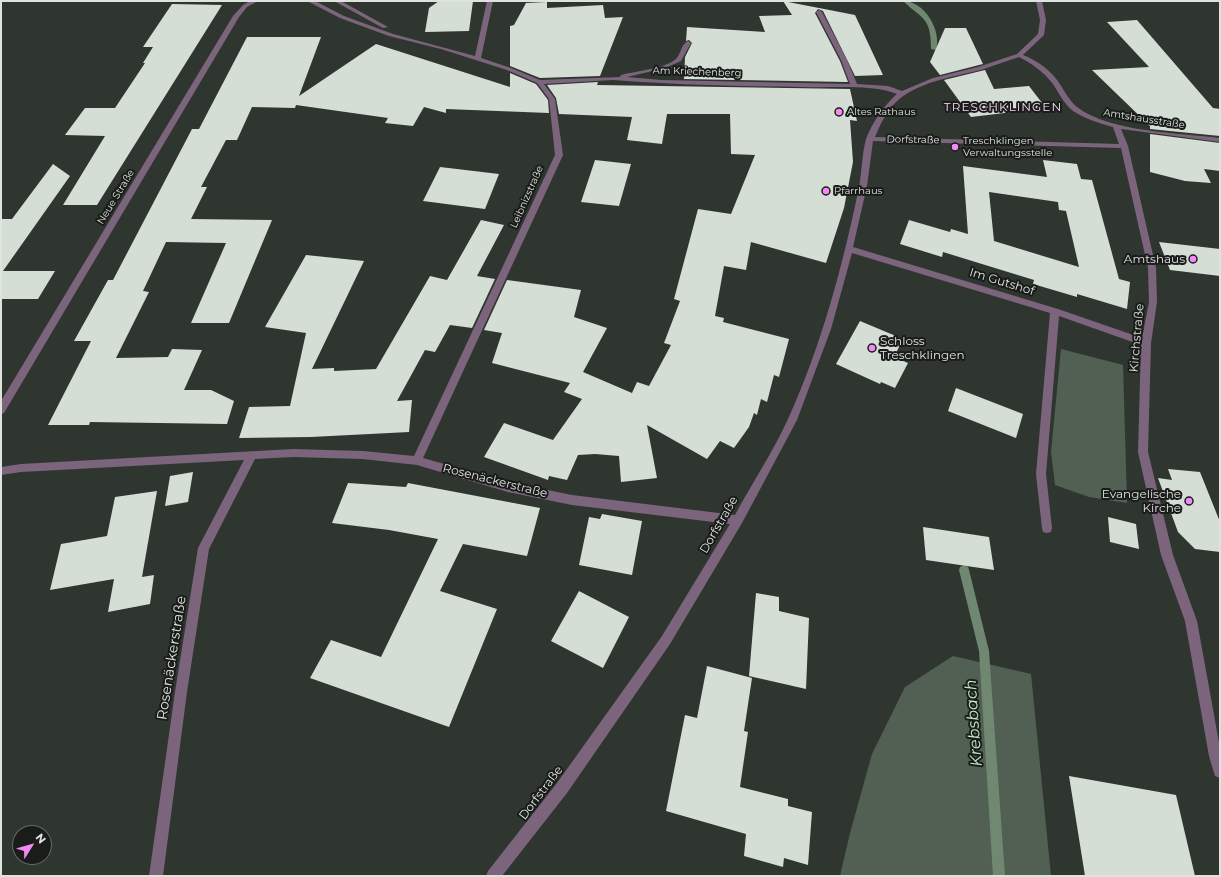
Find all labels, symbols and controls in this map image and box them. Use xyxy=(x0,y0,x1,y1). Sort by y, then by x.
street label: Am Kriechenberg xyxy=(652,64,742,80)
district label: TRESCHKLINGEN xyxy=(944,100,1062,114)
place label: Altes Rathaus xyxy=(847,106,916,118)
marker: Altes Rathaus xyxy=(834,107,844,117)
street label: Amtshausstraße xyxy=(1102,107,1186,131)
street label: Dorfstraße xyxy=(886,134,940,146)
place label: Treschklingen Verwaltungsstelle xyxy=(963,135,1052,158)
marker: Treschklingen Verwaltungsstelle xyxy=(950,142,960,152)
street label: Leibnizstraße xyxy=(508,164,546,230)
street label: Neue Straße xyxy=(95,167,137,227)
place label: Pfarrhaus xyxy=(834,185,882,197)
marker: Pfarrhaus xyxy=(821,186,831,196)
place label: Amtshaus xyxy=(1124,252,1185,266)
marker: Amtshaus xyxy=(1188,254,1198,264)
street label: Im Gutshof xyxy=(968,265,1036,299)
street label: Kirchstraße xyxy=(1127,303,1147,373)
place label: Schloss Treschklingen xyxy=(880,334,965,362)
marker: Schloss Treschklingen xyxy=(867,343,877,353)
street label: Rosenäckerstraße xyxy=(441,461,549,501)
place label: Evangelische Kirche xyxy=(1102,487,1181,515)
street label: Dorfstraße xyxy=(697,494,741,556)
marker: Evangelische Kirche xyxy=(1184,496,1194,506)
street label: Rosenäckerstraße xyxy=(154,595,190,721)
water label: Krebsbach xyxy=(961,679,987,767)
street label: Dorfstraße xyxy=(516,763,566,823)
north arrow xyxy=(12,825,52,865)
text: N xyxy=(33,831,49,846)

